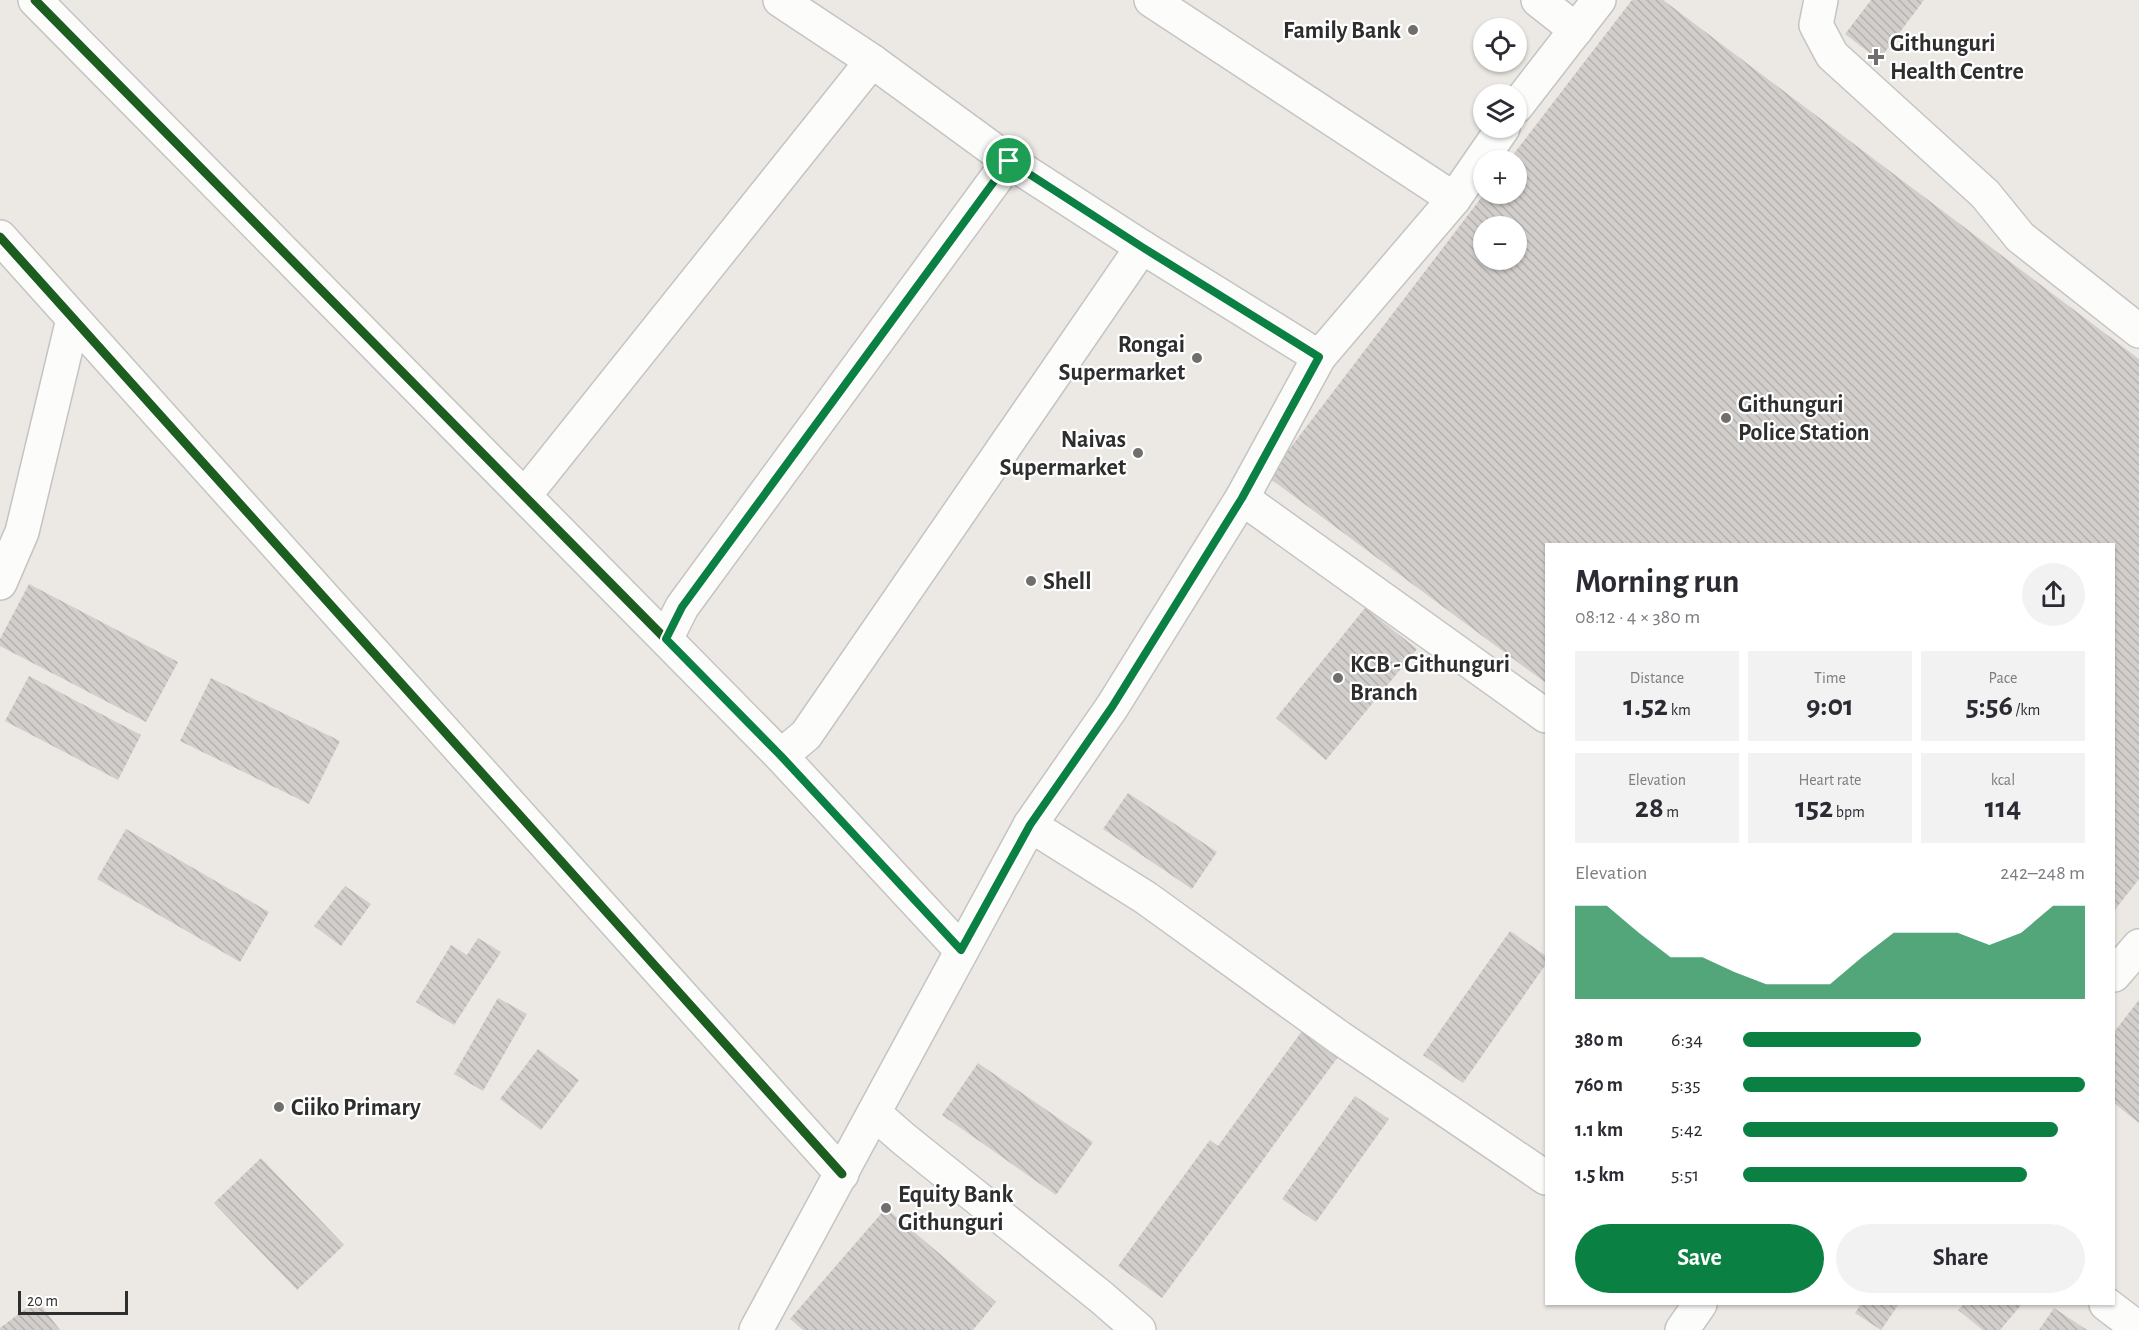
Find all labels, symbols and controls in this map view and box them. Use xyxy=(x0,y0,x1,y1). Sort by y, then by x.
map controls xyxy=(1473,18,1527,270)
button: locate xyxy=(1473,18,1527,72)
place label: Family Bank xyxy=(1283,19,1401,43)
marker: Family Bank xyxy=(1406,23,1420,37)
place label: Githunguri Health Centre xyxy=(1890,32,2024,84)
marker: Githunguri Health Centre xyxy=(1867,48,1885,66)
button: layers xyxy=(1473,84,1527,138)
pin xyxy=(983,135,1034,186)
icon: arrive xyxy=(992,144,1025,177)
button: + xyxy=(1473,150,1527,204)
button: − xyxy=(1473,216,1527,270)
place label: Rongai Supermarket xyxy=(1059,333,1185,385)
marker: Rongai Supermarket xyxy=(1190,351,1204,365)
place label: Githunguri Police Station xyxy=(1738,393,1870,445)
marker: Githunguri Police Station xyxy=(1719,411,1733,425)
place label: Naivas Supermarket xyxy=(1000,428,1126,480)
marker: Naivas Supermarket xyxy=(1131,446,1145,460)
button: share xyxy=(2022,563,2085,626)
text: Morning run xyxy=(1575,566,1739,599)
place label: Shell xyxy=(1043,570,1091,594)
marker: Shell xyxy=(1024,574,1038,588)
text: 08:12 · 4 × 380 m xyxy=(1575,607,1700,627)
place label: KCB - Githunguri Branch xyxy=(1350,653,1510,705)
text: Distance xyxy=(1630,670,1684,686)
text: Time xyxy=(1814,670,1846,686)
text: Pace xyxy=(1989,670,2017,686)
marker: KCB - Githunguri Branch xyxy=(1331,671,1345,685)
text: 1.52 xyxy=(1623,691,1668,721)
text: 9:01 xyxy=(1806,691,1854,721)
text: 5:56 xyxy=(1966,691,2013,721)
text: km xyxy=(1668,702,1691,718)
text: /km xyxy=(2013,702,2040,718)
text: Elevation xyxy=(1628,772,1686,788)
text: Heart rate xyxy=(1799,772,1861,788)
text: kcal xyxy=(1991,772,2015,788)
text: 28 xyxy=(1635,793,1664,823)
text: 152 xyxy=(1795,793,1833,823)
text: 114 xyxy=(1985,793,2021,823)
text: m xyxy=(1664,804,1679,820)
text: bpm xyxy=(1833,804,1865,820)
text: Elevation xyxy=(1575,863,1647,883)
text: 242–248 m xyxy=(2000,863,2085,883)
text: 380 m xyxy=(1575,1030,1623,1050)
text: 6:34 xyxy=(1671,1030,1703,1050)
text: 760 m xyxy=(1575,1075,1623,1095)
text: 5:35 xyxy=(1671,1075,1701,1095)
place label: Ciiko Primary xyxy=(291,1096,421,1120)
marker: Ciiko Primary xyxy=(272,1100,286,1114)
text: 1.1 km xyxy=(1575,1120,1623,1140)
text: 5:42 xyxy=(1671,1120,1703,1140)
text: 1.5 km xyxy=(1575,1165,1624,1185)
text: 5:51 xyxy=(1671,1165,1699,1185)
place label: Equity Bank Githunguri xyxy=(898,1183,1013,1235)
marker: Equity Bank Githunguri xyxy=(879,1201,893,1215)
button: Save xyxy=(1575,1224,1824,1293)
button: Share xyxy=(1836,1224,2085,1293)
scale bar xyxy=(18,1288,128,1316)
text: 20 m xyxy=(27,1293,58,1309)

